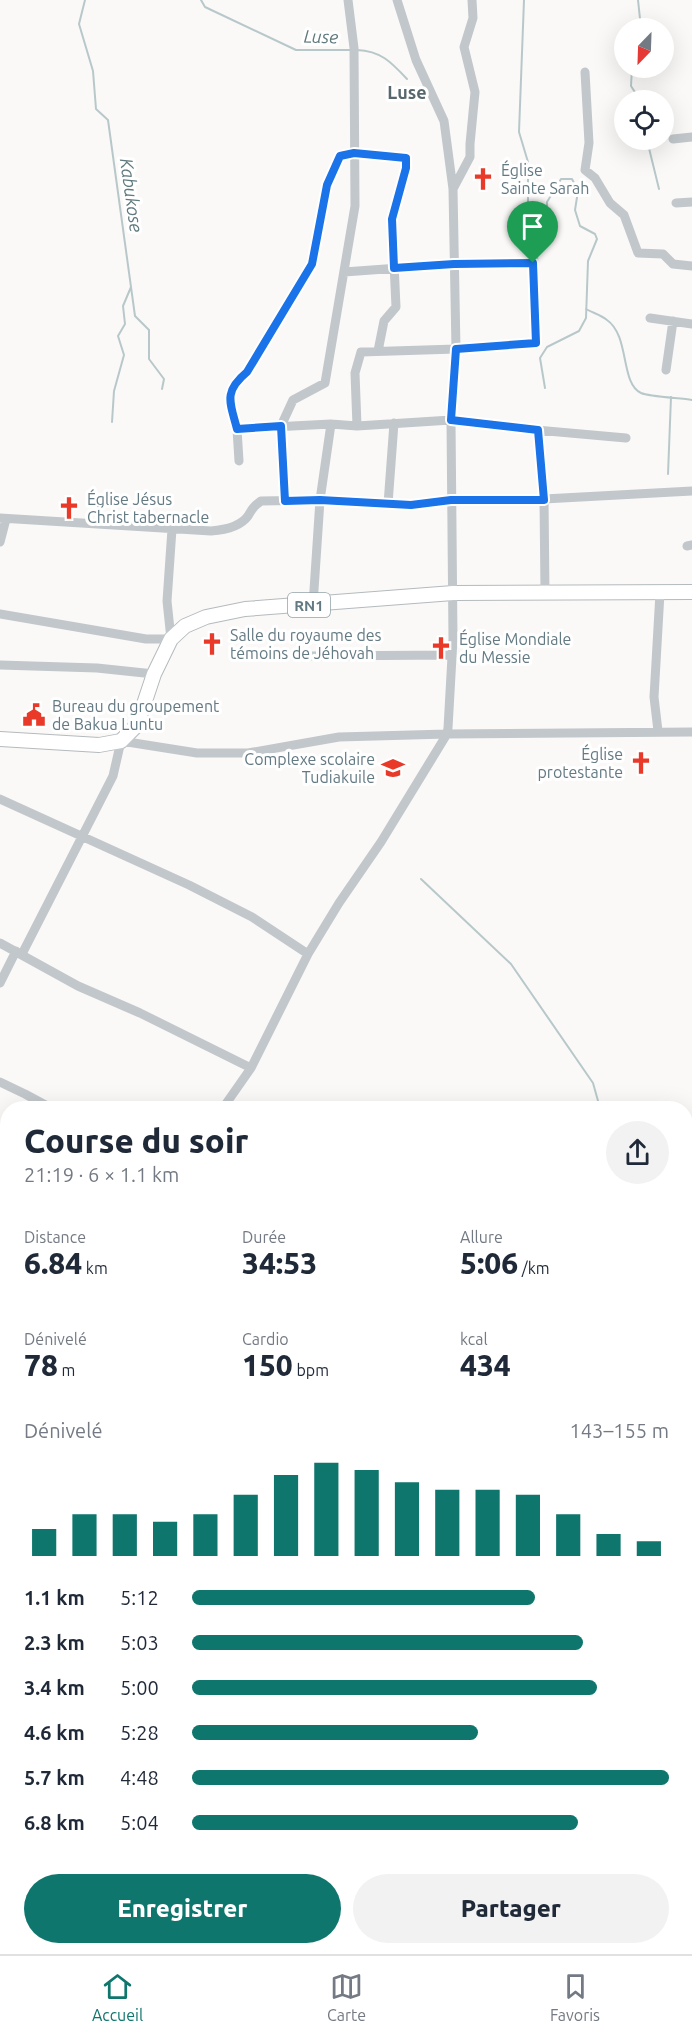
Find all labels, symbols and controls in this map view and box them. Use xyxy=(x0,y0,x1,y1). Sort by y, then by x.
north arrow xyxy=(614,18,674,78)
map controls xyxy=(614,18,674,150)
water label: Luse xyxy=(303,25,339,47)
district label: Luse xyxy=(387,82,427,102)
button: locate xyxy=(614,90,674,150)
water label: Kabukose xyxy=(117,157,147,233)
place label: Église Sainte Sarah xyxy=(501,159,589,197)
church icon: Église Sainte Sarah xyxy=(470,166,496,192)
pin xyxy=(507,201,558,263)
icon: arrive xyxy=(516,210,549,243)
place label: Église Jésus Christ tabernacle xyxy=(87,488,209,526)
church icon: Église Jésus Christ tabernacle xyxy=(56,495,82,521)
road number: RN1 xyxy=(288,593,330,617)
place label: Salle du royaume des témoins de Jéhovah xyxy=(230,626,382,662)
place label: Église Mondiale du Messie xyxy=(459,628,571,666)
church icon: Salle du royaume des témoins de Jéhovah xyxy=(199,631,225,657)
church icon: Église Mondiale du Messie xyxy=(428,635,454,661)
place label: Bureau du groupement de Bakua Luntu xyxy=(52,697,220,733)
public building icon: Bureau du groupement de Bakua Luntu xyxy=(21,702,47,728)
place label: Église protestante xyxy=(537,743,623,781)
place label: Complexe scolaire Tudiakuile xyxy=(244,750,375,786)
church icon: Église protestante xyxy=(628,750,654,776)
school or university icon: Complexe scolaire Tudiakuile xyxy=(380,755,406,781)
button: share xyxy=(606,1121,669,1184)
text: Course du soir xyxy=(24,1122,248,1159)
text: 21:19 · 6 × 1.1 km xyxy=(24,1163,179,1186)
text: Distance xyxy=(24,1228,86,1246)
text: Durée xyxy=(242,1228,286,1246)
text: Allure xyxy=(460,1228,503,1246)
text: 6.84 xyxy=(24,1246,82,1280)
text: 34:53 xyxy=(242,1246,317,1280)
text: 5:06 xyxy=(460,1246,518,1280)
text: km xyxy=(82,1259,108,1277)
text: /km xyxy=(518,1259,550,1277)
text: Dénivelé xyxy=(24,1330,87,1348)
text: Cardio xyxy=(242,1330,289,1348)
text: kcal xyxy=(460,1330,488,1348)
text: 78 xyxy=(24,1348,58,1382)
text: 150 xyxy=(242,1348,293,1382)
text: 434 xyxy=(460,1348,511,1382)
text: m xyxy=(58,1361,75,1379)
text: bpm xyxy=(293,1361,329,1379)
text: Dénivelé xyxy=(24,1419,102,1442)
text: 143–155 m xyxy=(570,1419,669,1442)
text: 1.1 km xyxy=(24,1586,85,1609)
text: 5:12 xyxy=(120,1586,159,1609)
text: 2.3 km xyxy=(24,1631,85,1654)
text: 5:03 xyxy=(120,1631,159,1654)
text: 3.4 km xyxy=(24,1676,85,1699)
text: 5:00 xyxy=(120,1676,159,1699)
text: 4.6 km xyxy=(24,1721,85,1744)
text: 5:28 xyxy=(120,1721,159,1744)
text: 5.7 km xyxy=(24,1766,85,1789)
text: 4:48 xyxy=(120,1766,159,1789)
text: 6.8 km xyxy=(24,1811,85,1834)
text: 5:04 xyxy=(120,1811,159,1834)
button: Enregistrer xyxy=(24,1874,341,1943)
button: Partager xyxy=(353,1874,669,1943)
tab: Accueil xyxy=(92,1970,143,2024)
tab: Carte xyxy=(327,1970,366,2024)
tab: Favoris xyxy=(550,1970,600,2024)

